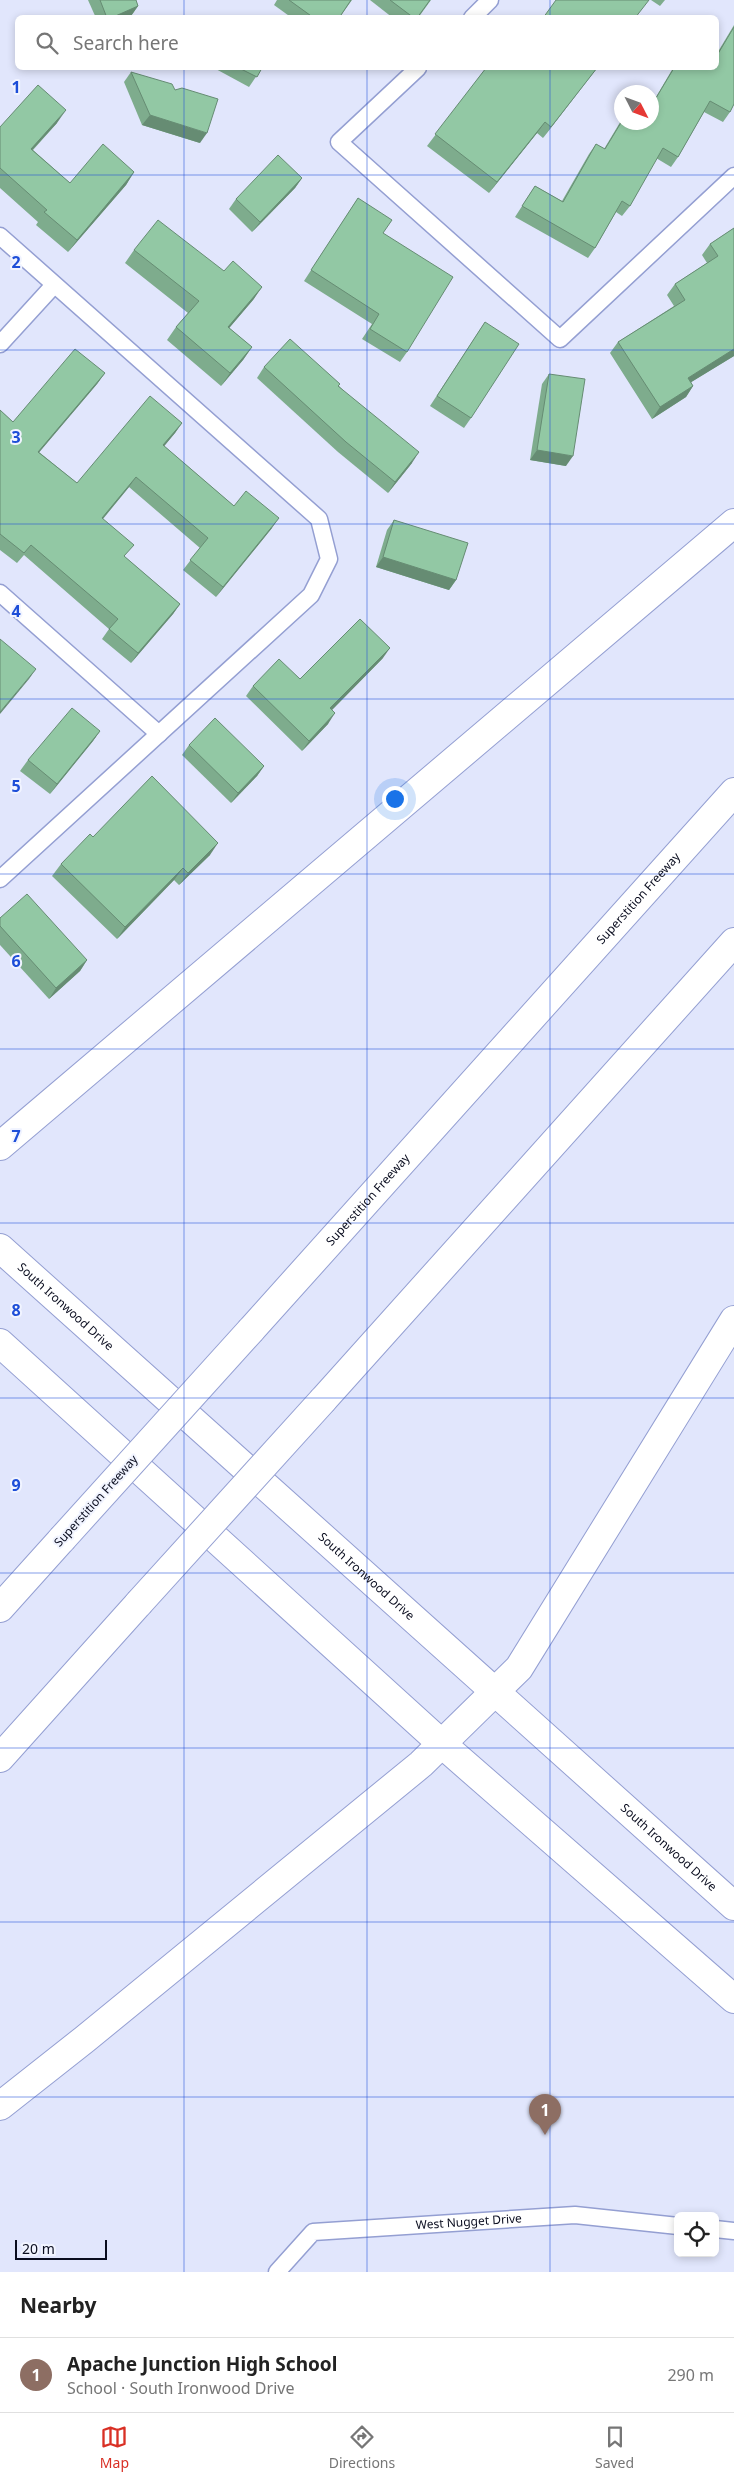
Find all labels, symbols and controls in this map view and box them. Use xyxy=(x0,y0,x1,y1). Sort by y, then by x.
search box xyxy=(15,15,719,70)
icon: search xyxy=(33,29,61,57)
text: Search here xyxy=(73,30,179,56)
text: 1 xyxy=(11,76,21,98)
north arrow xyxy=(614,85,659,130)
text: 2 xyxy=(11,251,21,273)
text: 3 xyxy=(11,426,21,448)
text: 4 xyxy=(11,600,21,622)
text: 5 xyxy=(11,775,21,797)
your location xyxy=(382,786,408,812)
street label: Superstition Freeway xyxy=(592,848,684,948)
text: 6 xyxy=(11,950,21,972)
text: 7 xyxy=(11,1125,21,1147)
street label: Superstition Freeway xyxy=(322,1149,414,1249)
street label: South Ironwood Drive xyxy=(14,1259,118,1354)
text: 8 xyxy=(11,1299,21,1321)
street label: Superstition Freeway xyxy=(50,1450,142,1550)
text: 9 xyxy=(11,1474,21,1496)
street label: South Ironwood Drive xyxy=(315,1528,419,1624)
street label: South Ironwood Drive xyxy=(617,1799,721,1895)
pin: 1 xyxy=(529,2094,561,2135)
street label: West Nugget Drive xyxy=(415,2209,523,2233)
map controls xyxy=(674,2212,719,2257)
button: locate xyxy=(674,2212,719,2257)
scale bar xyxy=(15,2237,108,2260)
text: 20 m xyxy=(22,2239,55,2258)
text: Nearby xyxy=(20,2291,96,2319)
text: Apache Junction High School xyxy=(67,2351,337,2377)
text: 1 xyxy=(31,2364,41,2386)
text: 290 m xyxy=(667,2364,714,2386)
text: School · South Ironwood Drive xyxy=(67,2377,294,2399)
tab: Map xyxy=(100,2423,129,2472)
tab: Directions xyxy=(329,2423,395,2472)
tab: Saved xyxy=(595,2423,634,2472)

